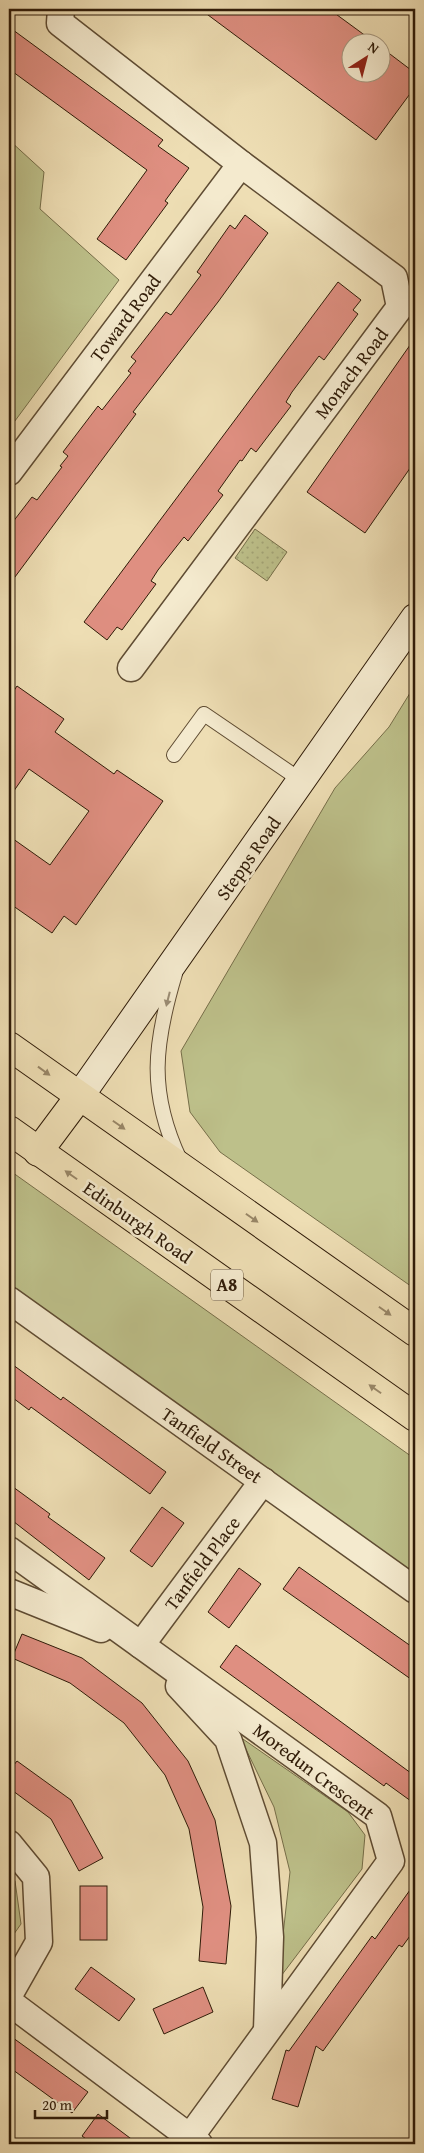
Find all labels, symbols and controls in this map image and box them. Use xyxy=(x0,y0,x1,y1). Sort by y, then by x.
north arrow xyxy=(342,32,392,82)
text: N xyxy=(364,37,384,59)
street label: Toward Road xyxy=(83,268,168,368)
street label: Monach Road xyxy=(307,321,395,424)
street label: Stepps Road xyxy=(209,810,288,906)
one-way arrow xyxy=(163,992,171,1007)
one-way arrow xyxy=(37,1066,50,1077)
one-way arrow xyxy=(112,1120,126,1130)
one-way arrow xyxy=(64,1170,78,1180)
street label: Edinburgh Road xyxy=(78,1174,199,1271)
one-way arrow xyxy=(245,1213,259,1223)
road number: A8 xyxy=(211,1270,243,1300)
one-way arrow xyxy=(378,1306,392,1316)
one-way arrow xyxy=(369,1384,382,1394)
street label: Tanfield Street xyxy=(156,1400,268,1490)
street label: Tanfield Place xyxy=(157,1510,247,1616)
street label: Moredun Crescent xyxy=(247,1716,381,1826)
scale bar xyxy=(35,2088,108,2120)
text: 20 m xyxy=(42,2094,73,2115)

